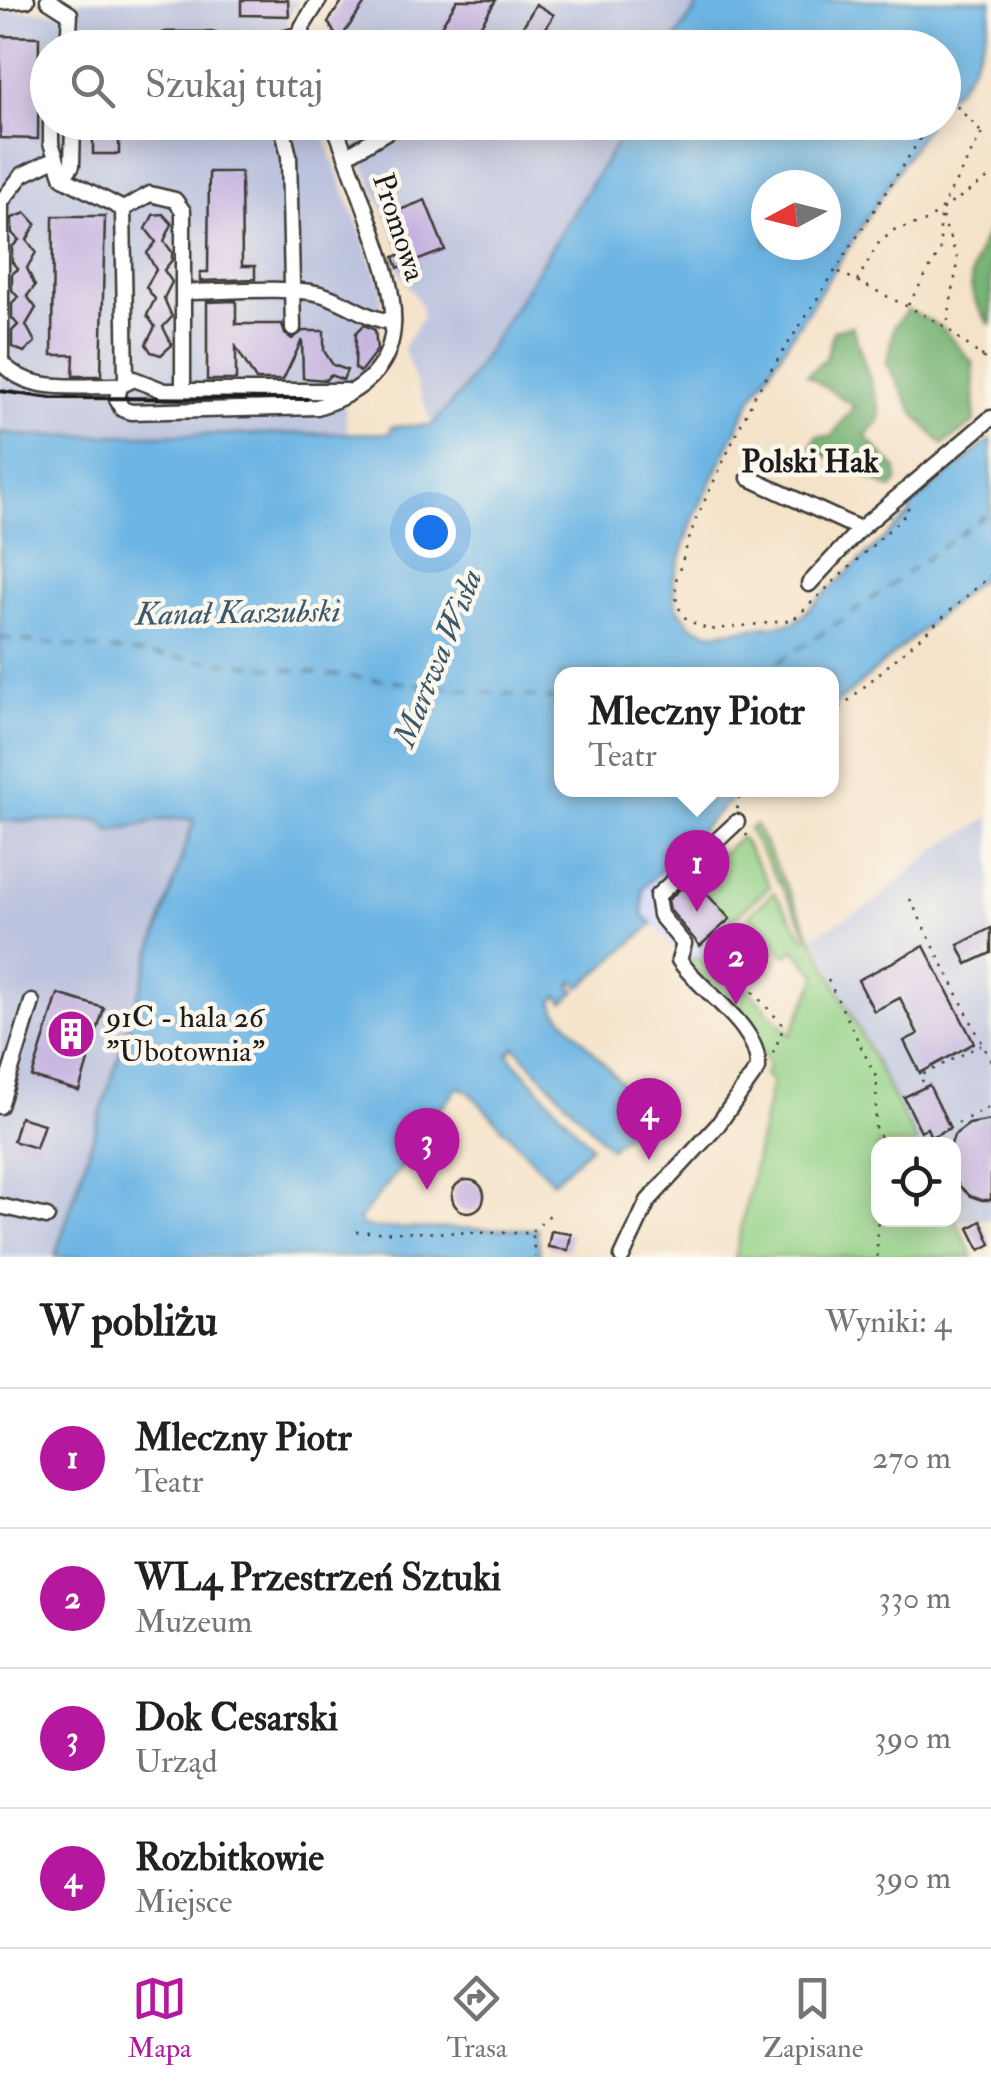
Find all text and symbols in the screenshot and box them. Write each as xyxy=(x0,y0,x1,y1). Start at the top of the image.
search box xyxy=(30,30,961,140)
icon: search xyxy=(65,58,120,113)
text: Szukaj tutaj xyxy=(145,61,323,109)
street label: Promowa xyxy=(364,169,434,286)
north arrow xyxy=(751,170,841,260)
district label: Polski Hak xyxy=(741,442,879,482)
your location xyxy=(405,507,456,558)
water label: Martwa Wisła xyxy=(384,564,492,754)
water label: Kanał Kaszubski xyxy=(133,591,341,635)
popup xyxy=(554,667,839,797)
text: Mleczny Piotr xyxy=(588,688,805,736)
text: Teatr xyxy=(588,736,657,776)
pin: 1 xyxy=(664,830,730,912)
pin: 2 xyxy=(704,922,768,1005)
place label: 91C - hala 26 "Ubotownia" xyxy=(104,999,266,1070)
building icon: 91C - hala 26 "Ubotownia" xyxy=(45,1008,97,1060)
pin: 4 xyxy=(616,1078,682,1160)
pin: 3 xyxy=(394,1108,460,1190)
map controls xyxy=(871,1137,961,1227)
button: locate xyxy=(871,1137,961,1227)
text: W pobliżu xyxy=(40,1296,217,1348)
text: Wyniki: 4 xyxy=(825,1302,951,1342)
text: Mleczny Piotr xyxy=(135,1414,352,1462)
text: 1 xyxy=(67,1438,78,1478)
text: 270 m xyxy=(872,1438,951,1478)
text: Teatr xyxy=(135,1462,204,1502)
text: WL4 Przestrzeń Sztuki xyxy=(135,1554,501,1602)
text: 2 xyxy=(64,1578,81,1618)
text: 330 m xyxy=(878,1578,951,1618)
text: Muzeum xyxy=(135,1602,252,1642)
text: Dok Cesarski xyxy=(135,1694,338,1742)
text: 3 xyxy=(66,1718,79,1758)
text: 390 m xyxy=(874,1718,951,1758)
text: Urząd xyxy=(135,1742,217,1782)
text: Rozbitkowie xyxy=(135,1834,324,1882)
text: 4 xyxy=(64,1858,81,1898)
text: 390 m xyxy=(874,1858,951,1898)
text: Miejsce xyxy=(135,1882,232,1922)
tab: Mapa xyxy=(127,1971,192,2066)
tab: Trasa xyxy=(447,1971,507,2066)
tab: Zapisane xyxy=(762,1971,864,2066)

